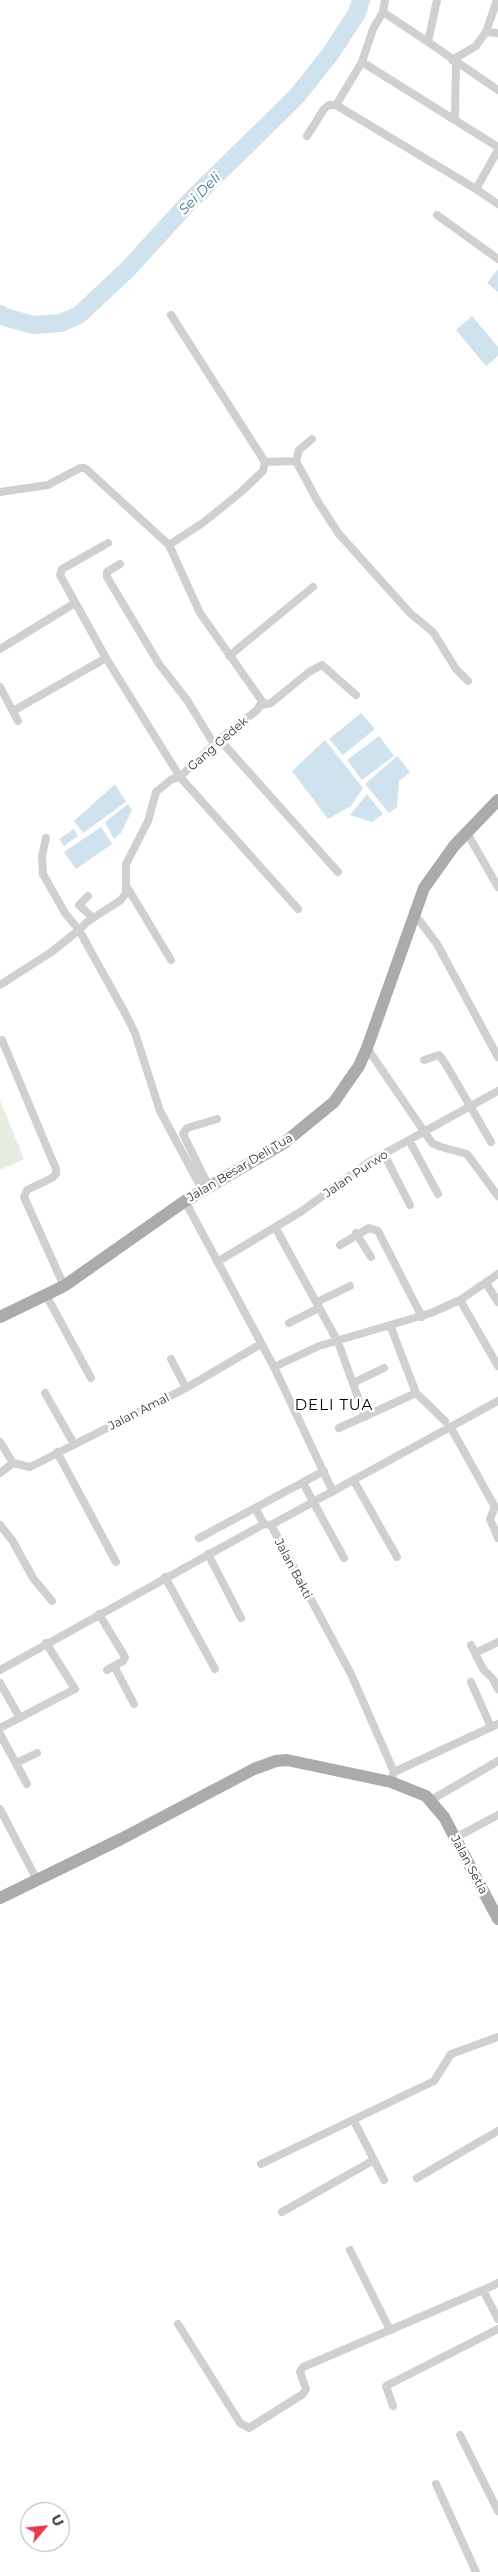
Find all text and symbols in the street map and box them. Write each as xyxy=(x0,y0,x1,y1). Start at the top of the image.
water label: Sei Deli xyxy=(176,170,224,218)
street label: Gang Gedek xyxy=(185,714,251,774)
street label: Jalan Besar Deli Tua xyxy=(185,1131,295,1205)
street label: Jalan Purwo xyxy=(321,1147,391,1201)
street label: Jalan Amal xyxy=(106,1391,172,1433)
district label: DELI TUA xyxy=(294,1397,374,1415)
street label: Jalan Bakti xyxy=(271,1536,315,1602)
street label: Jalan Setia xyxy=(448,1833,490,1897)
north arrow xyxy=(20,2502,70,2552)
text: U xyxy=(47,2511,68,2530)

